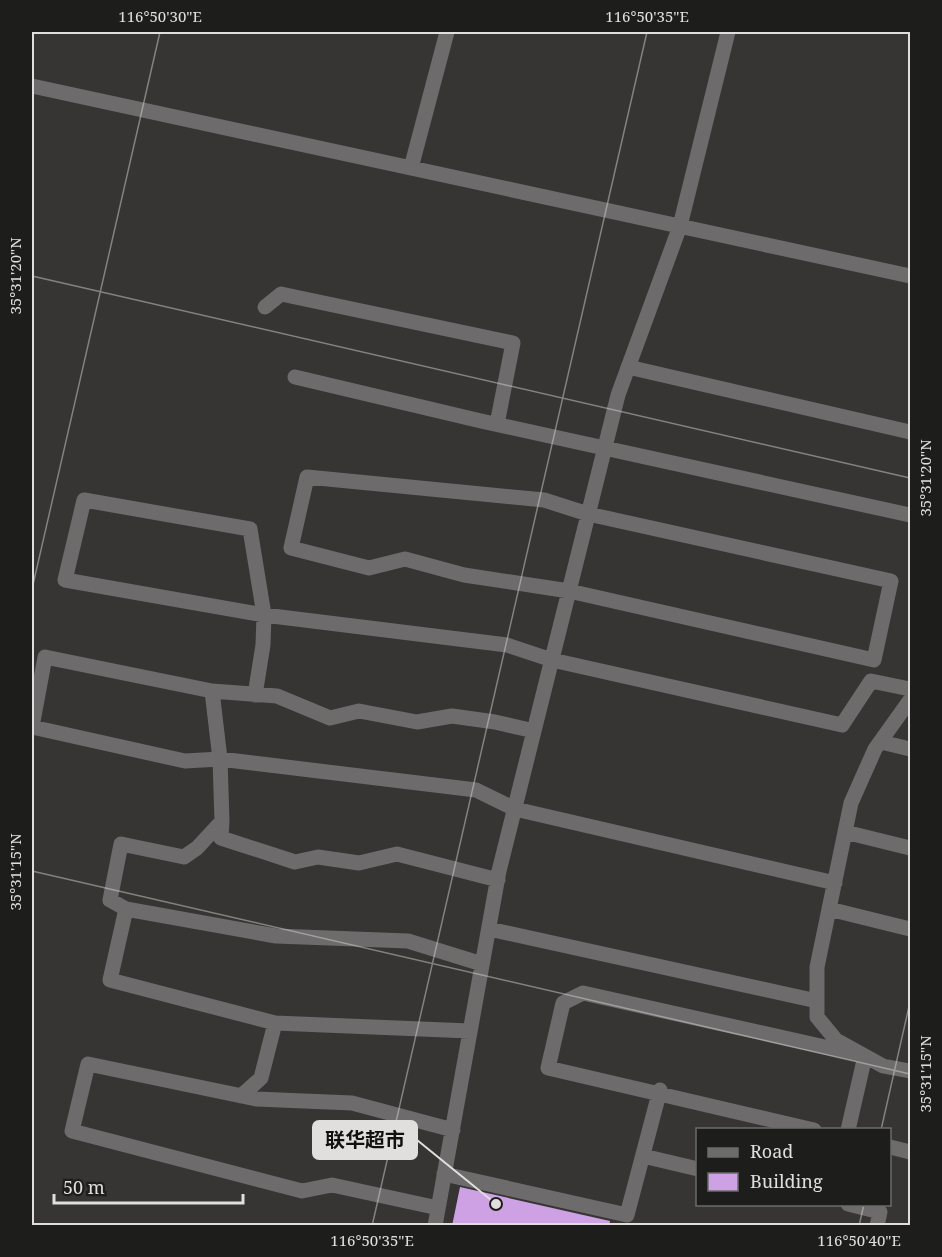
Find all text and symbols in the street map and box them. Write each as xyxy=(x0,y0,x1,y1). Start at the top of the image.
text: 116°50'30"E xyxy=(118,6,202,26)
text: 116°50'35"E xyxy=(605,6,689,26)
text: 35°31'20"N xyxy=(5,237,25,315)
text: 35°31'20"N xyxy=(915,439,935,517)
text: 35°31'15"N xyxy=(5,833,25,911)
text: 35°31'15"N xyxy=(915,1035,935,1113)
callout: 联华超市 xyxy=(313,1121,417,1159)
text: 联华超市 xyxy=(325,1126,405,1153)
legend xyxy=(696,1128,891,1206)
text: Road xyxy=(750,1139,793,1163)
scale bar xyxy=(54,1167,243,1205)
text: Building xyxy=(750,1169,823,1193)
text: 50 m xyxy=(63,1175,105,1199)
text: 116°50'35"E xyxy=(330,1230,414,1250)
text: 116°50'40"E xyxy=(817,1230,901,1250)

